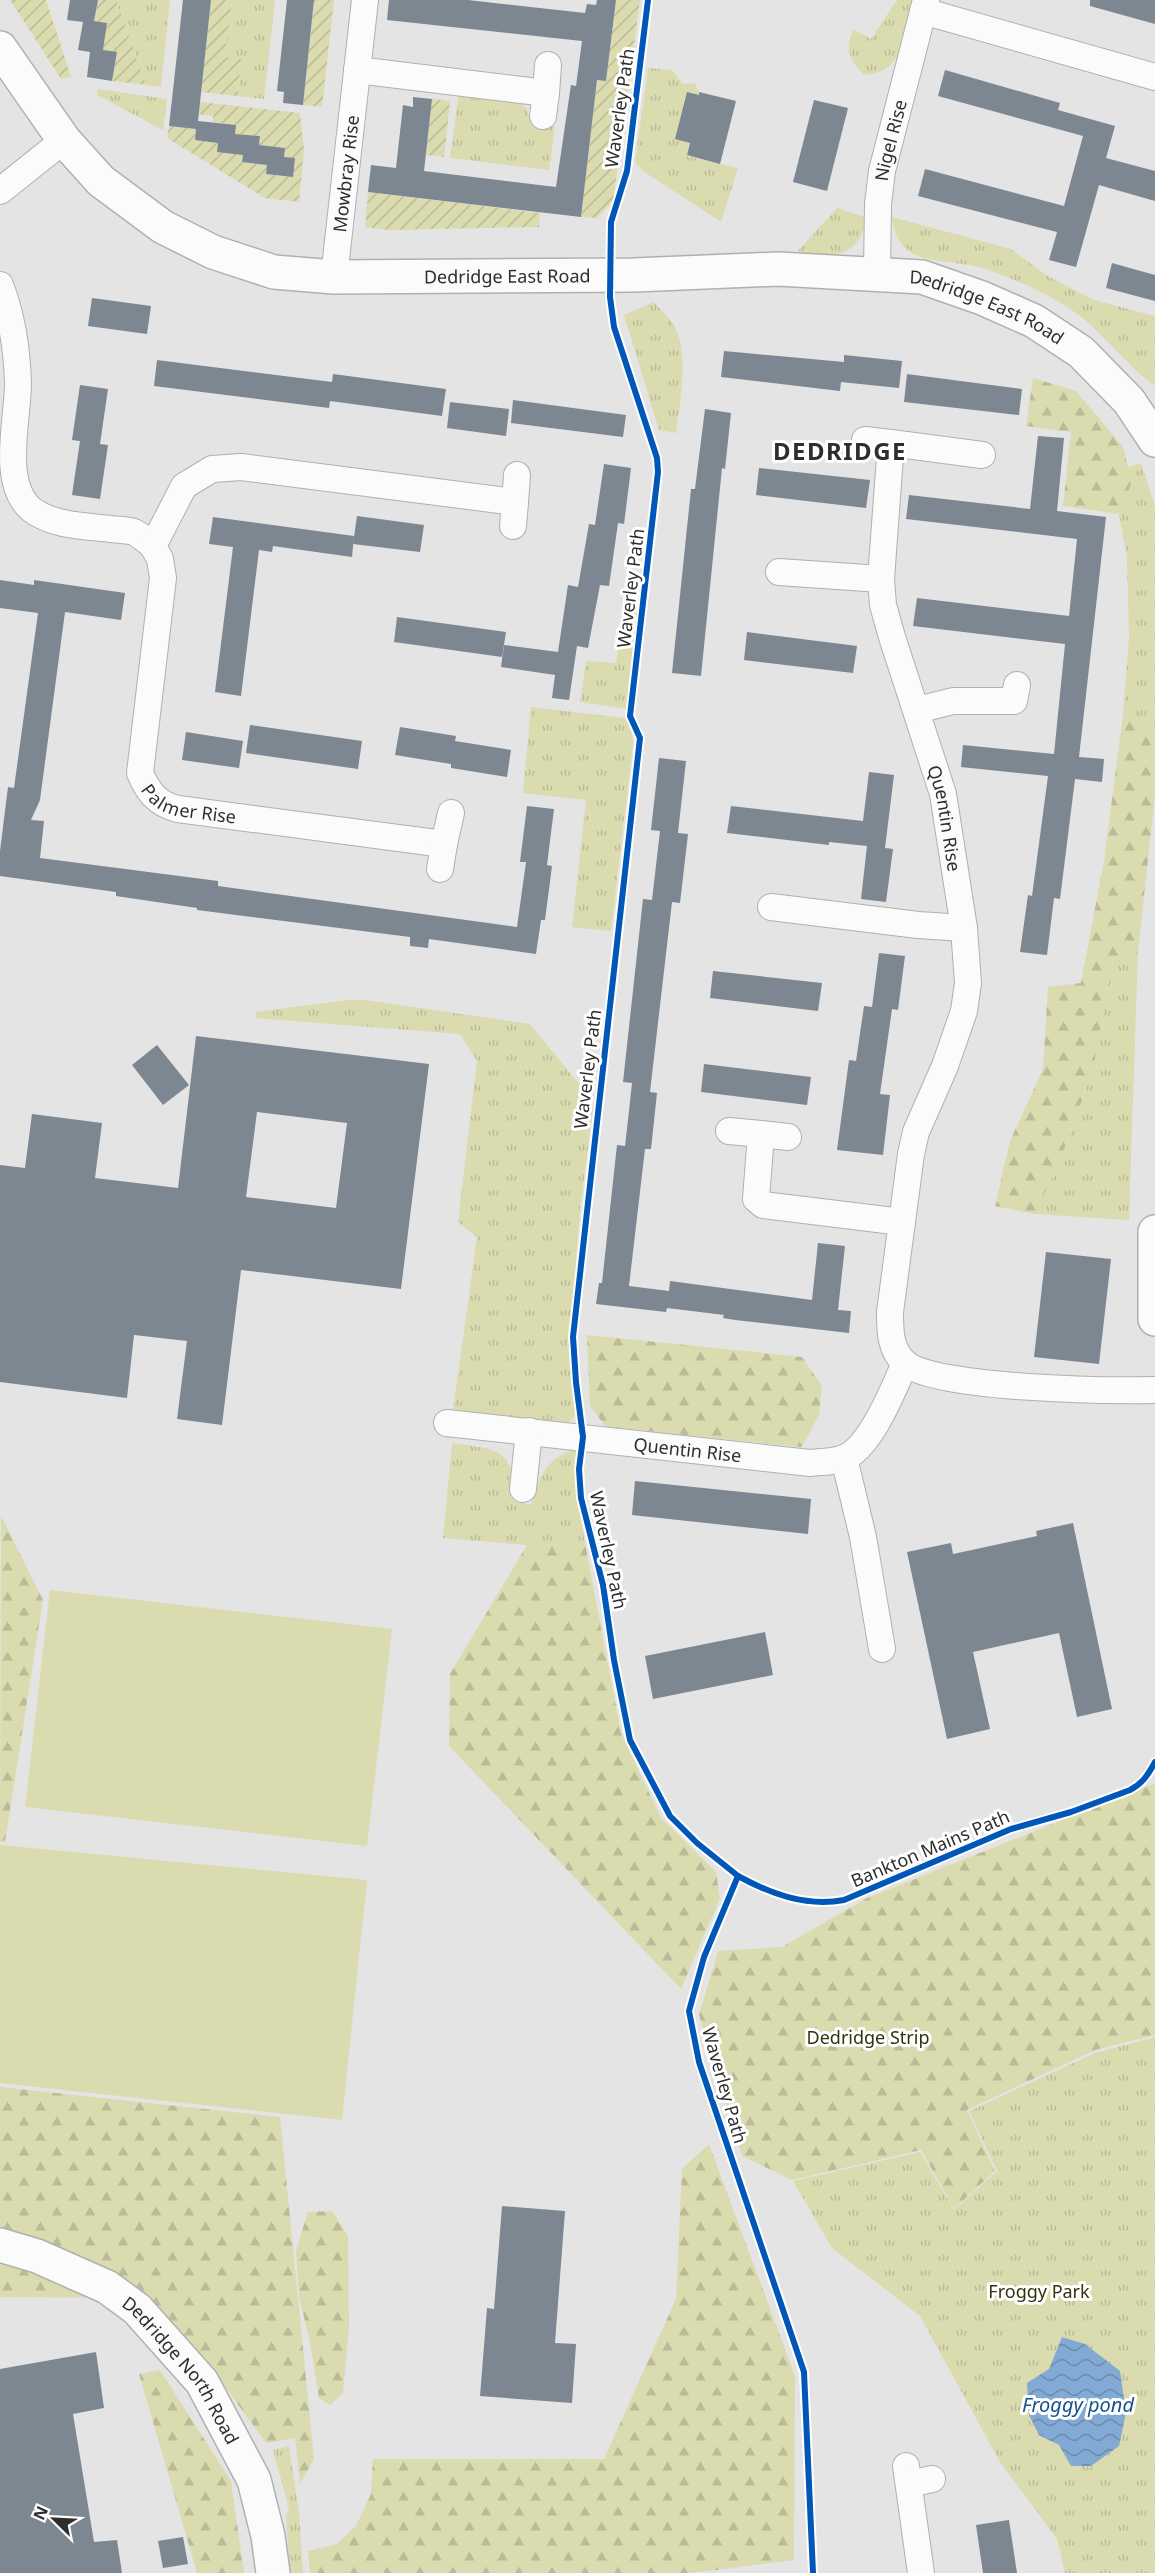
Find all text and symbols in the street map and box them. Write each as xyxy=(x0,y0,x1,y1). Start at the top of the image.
street label: Waverley Path xyxy=(599,47,639,169)
street label: Nigel Rise xyxy=(869,97,912,182)
street label: Mowbray Rise xyxy=(327,114,364,234)
street label: Dedridge East Road xyxy=(424,263,591,288)
street label: Dedridge East Road xyxy=(909,264,1069,350)
district label: DEDRIDGE xyxy=(773,434,907,467)
street label: Waverley Path xyxy=(611,527,649,649)
street label: Quentin Rise xyxy=(922,762,967,873)
street label: Palmer Rise xyxy=(136,779,238,829)
street label: Waverley Path xyxy=(568,1008,606,1130)
street label: Quentin Rise xyxy=(633,1432,743,1467)
street label: Waverley Path xyxy=(585,1489,633,1611)
street label: Bankton Mains Path xyxy=(847,1804,1013,1892)
street label: Waverley Path xyxy=(697,2024,753,2146)
park label: Dedridge Strip xyxy=(807,2025,929,2049)
park label: Froggy Park xyxy=(988,2279,1090,2303)
street label: Dedridge North Road xyxy=(118,2291,245,2448)
water label: Froggy pond xyxy=(1022,2391,1134,2418)
north arrow xyxy=(24,2489,84,2549)
text: N xyxy=(28,2502,53,2523)

